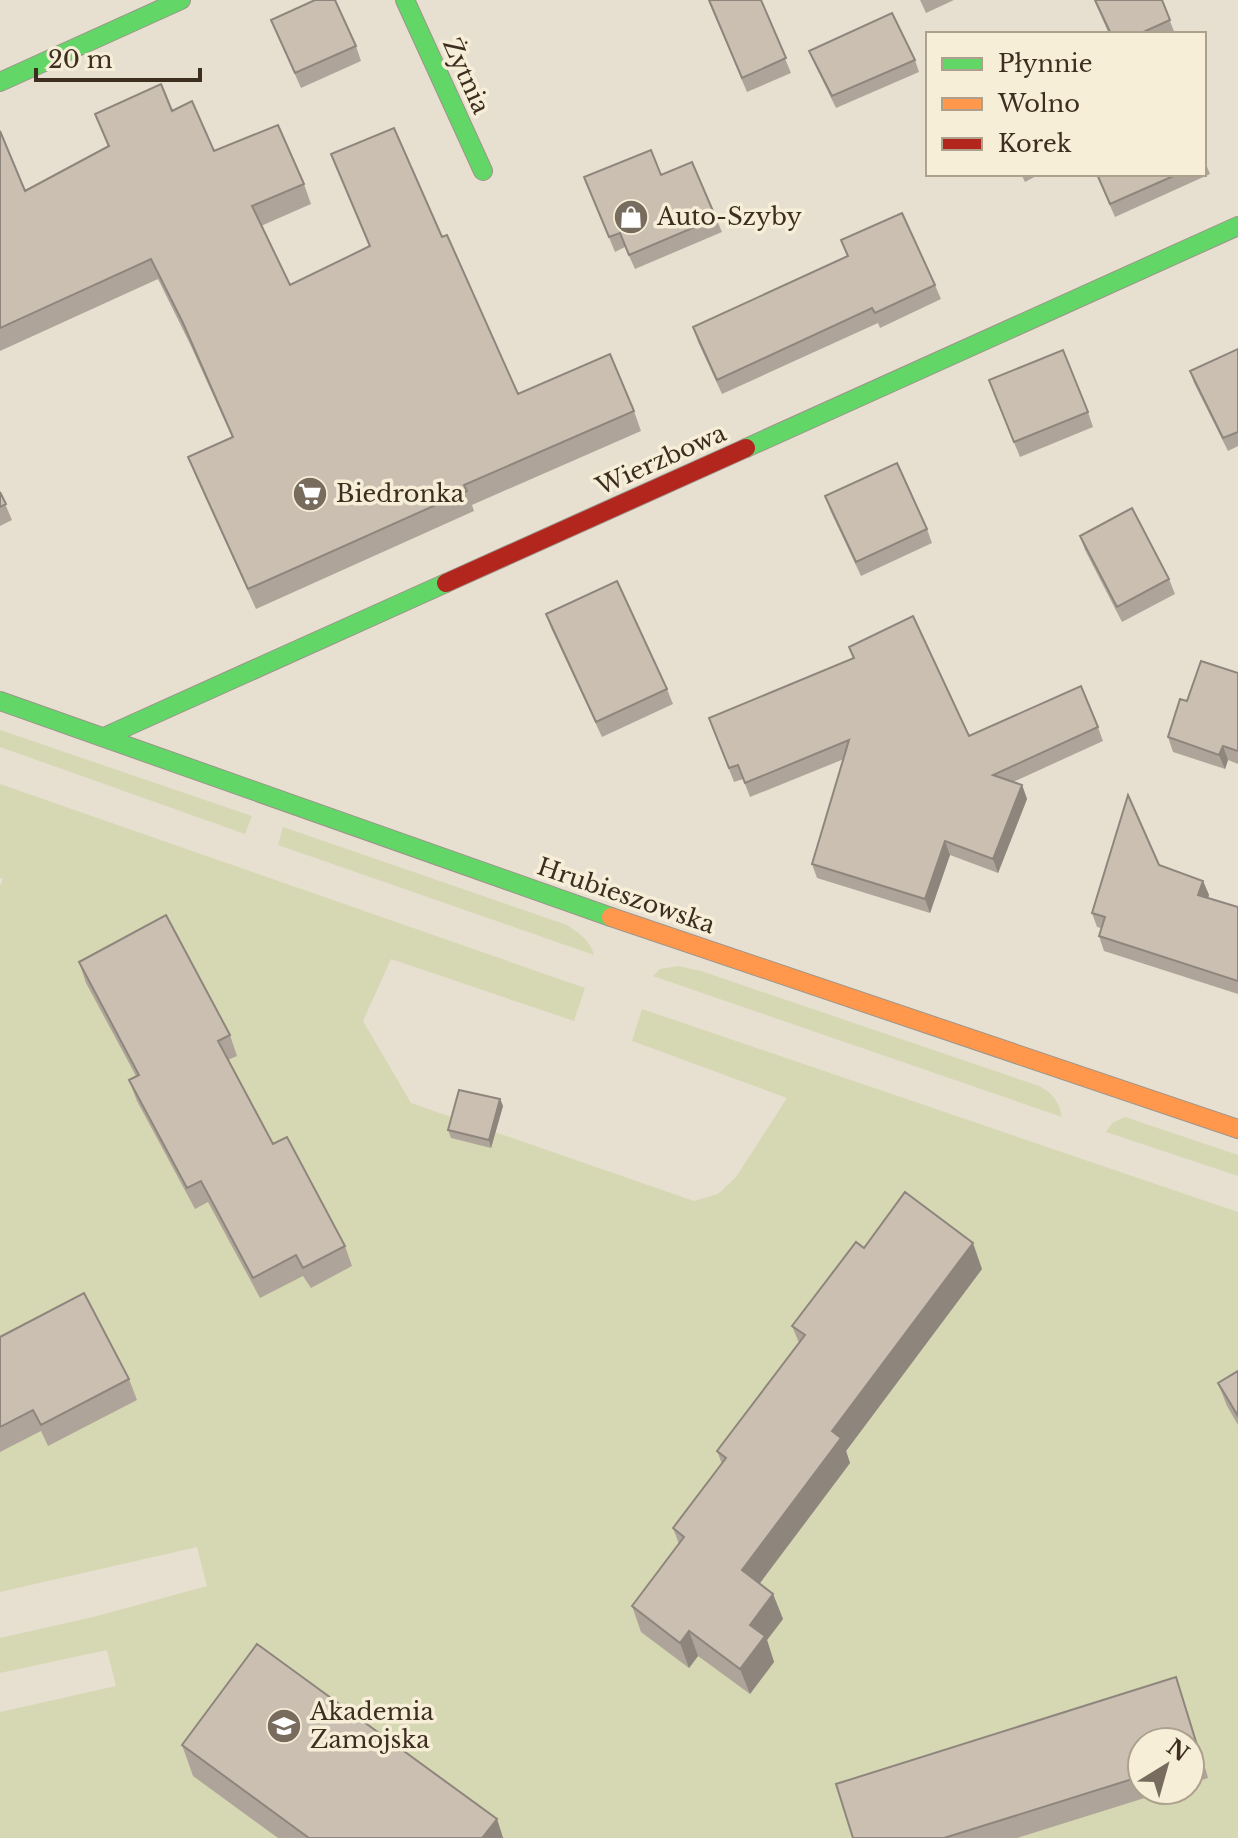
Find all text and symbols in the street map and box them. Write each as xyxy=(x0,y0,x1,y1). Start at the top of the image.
scale bar xyxy=(36,32,200,82)
legend xyxy=(926,32,1206,176)
street label: Żytnia xyxy=(437,33,496,119)
text: 20 m xyxy=(48,45,113,74)
text: Płynnie xyxy=(998,49,1093,78)
text: Wolno xyxy=(997,89,1080,118)
text: Korek xyxy=(998,129,1072,158)
shop icon: Auto-Szyby xyxy=(612,198,650,236)
place label: Auto-Szyby xyxy=(656,202,802,231)
street label: Wierzbowa xyxy=(590,418,731,502)
supermarket icon: Biedronka xyxy=(291,475,329,513)
place label: Biedronka xyxy=(336,479,465,508)
street label: Hrubieszowska xyxy=(533,852,719,940)
place label: Akademia Zamojska xyxy=(309,1697,434,1754)
school or university icon: Akademia Zamojska xyxy=(265,1707,303,1745)
north arrow xyxy=(1126,1726,1206,1806)
text: N xyxy=(1161,1733,1194,1768)

